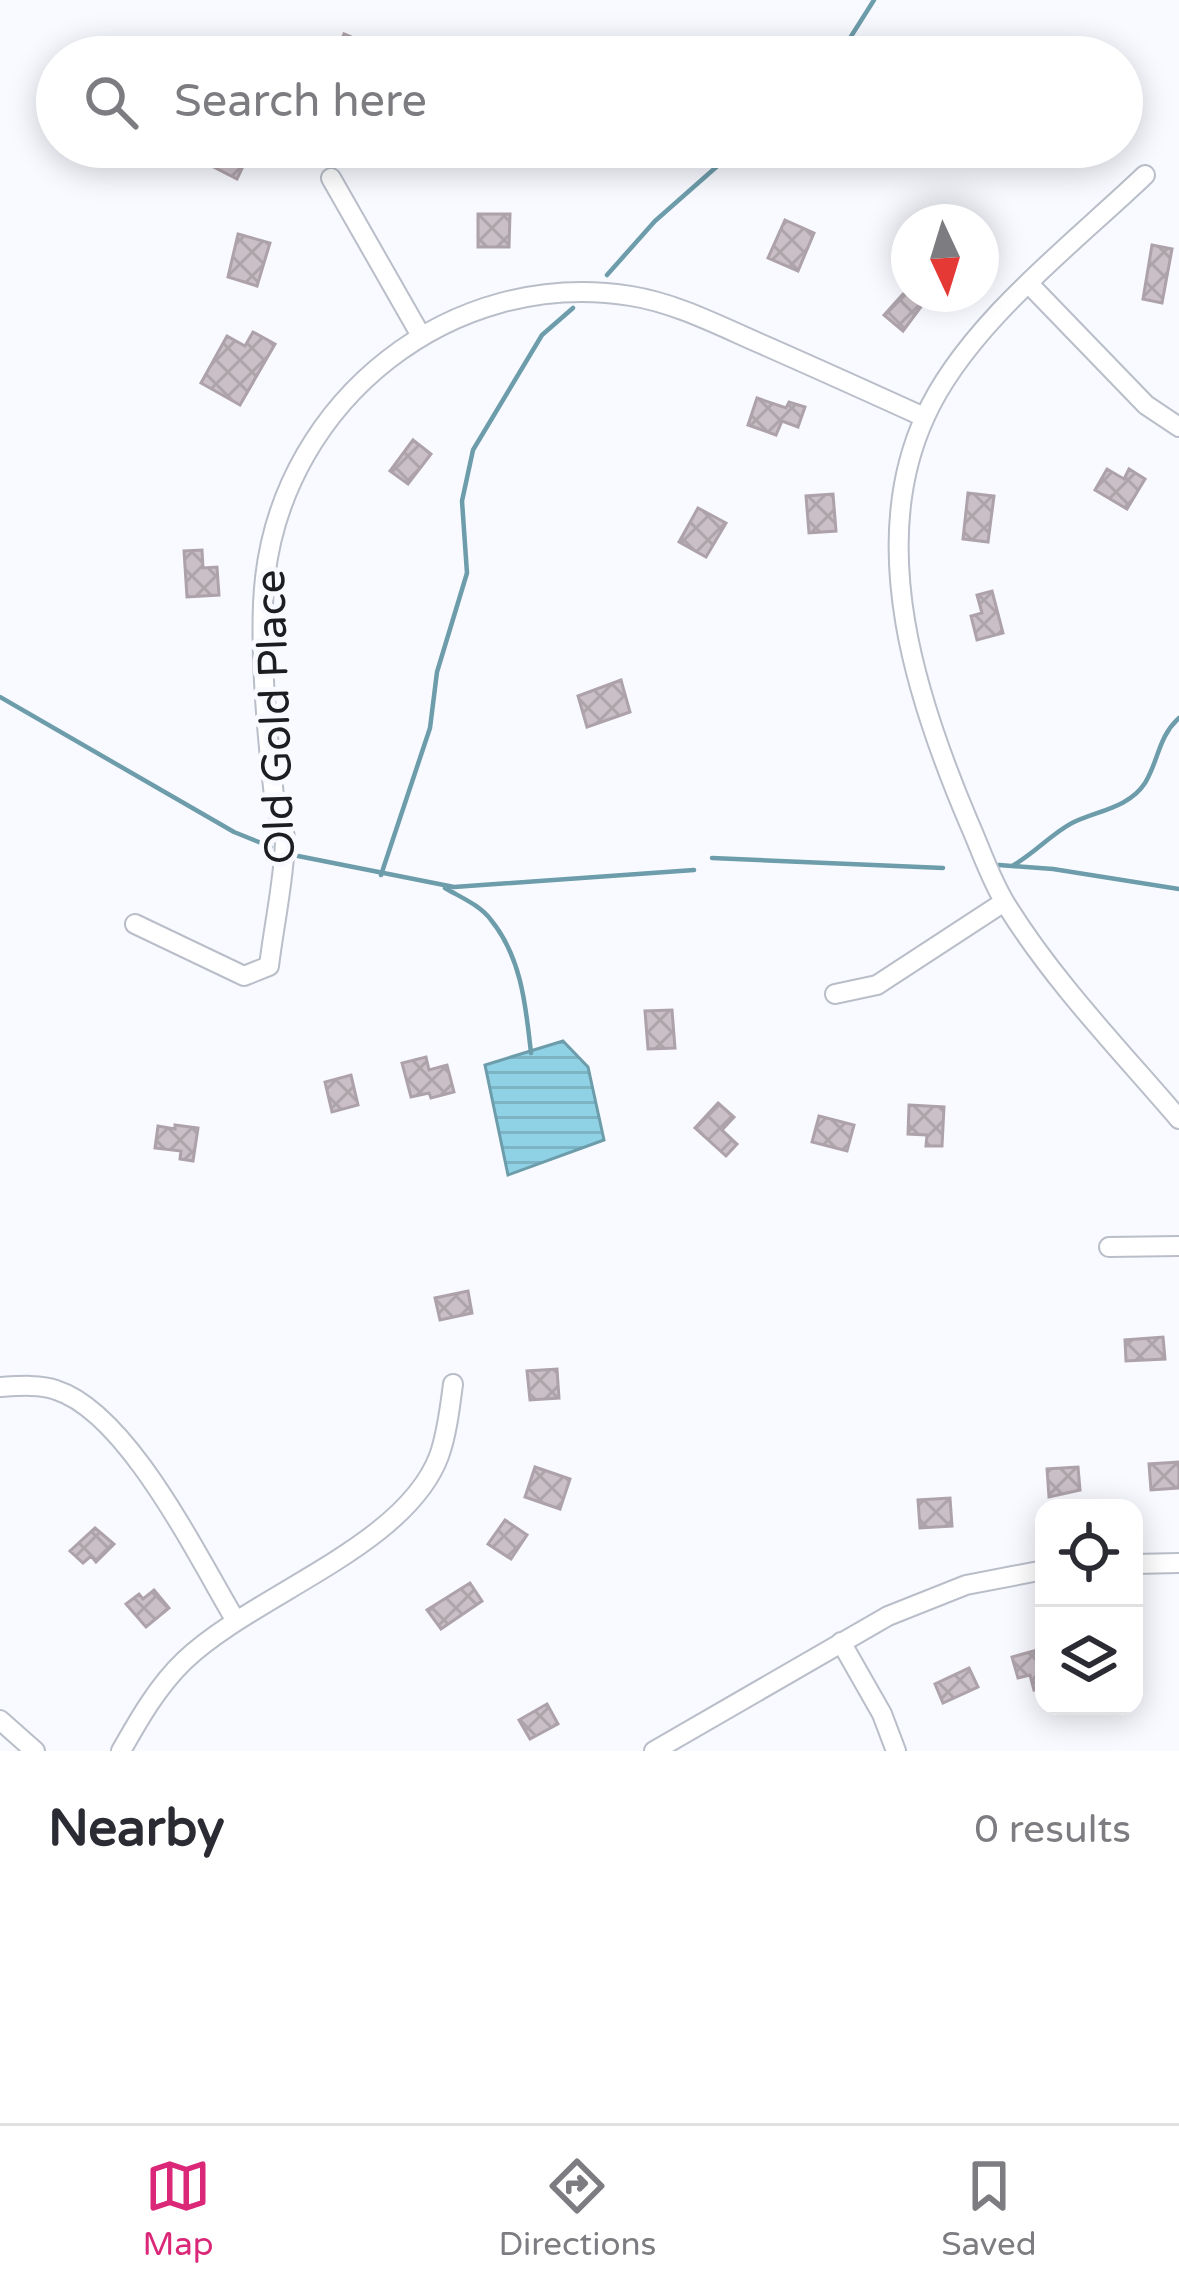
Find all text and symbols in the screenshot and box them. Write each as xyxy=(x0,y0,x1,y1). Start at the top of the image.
search box xyxy=(36,36,1143,168)
icon: search xyxy=(78,69,144,135)
text: Search here xyxy=(174,75,427,129)
north arrow xyxy=(891,204,999,312)
street label: Old Gold Place xyxy=(245,569,306,865)
map controls xyxy=(1035,1499,1143,1715)
button: locate xyxy=(1035,1499,1143,1607)
button: layers xyxy=(1035,1607,1143,1715)
text: Nearby xyxy=(48,1798,225,1860)
text: 0 results xyxy=(974,1806,1131,1853)
tab: Map xyxy=(142,2153,214,2264)
tab: Directions xyxy=(498,2153,656,2264)
tab: Saved xyxy=(941,2153,1037,2264)

